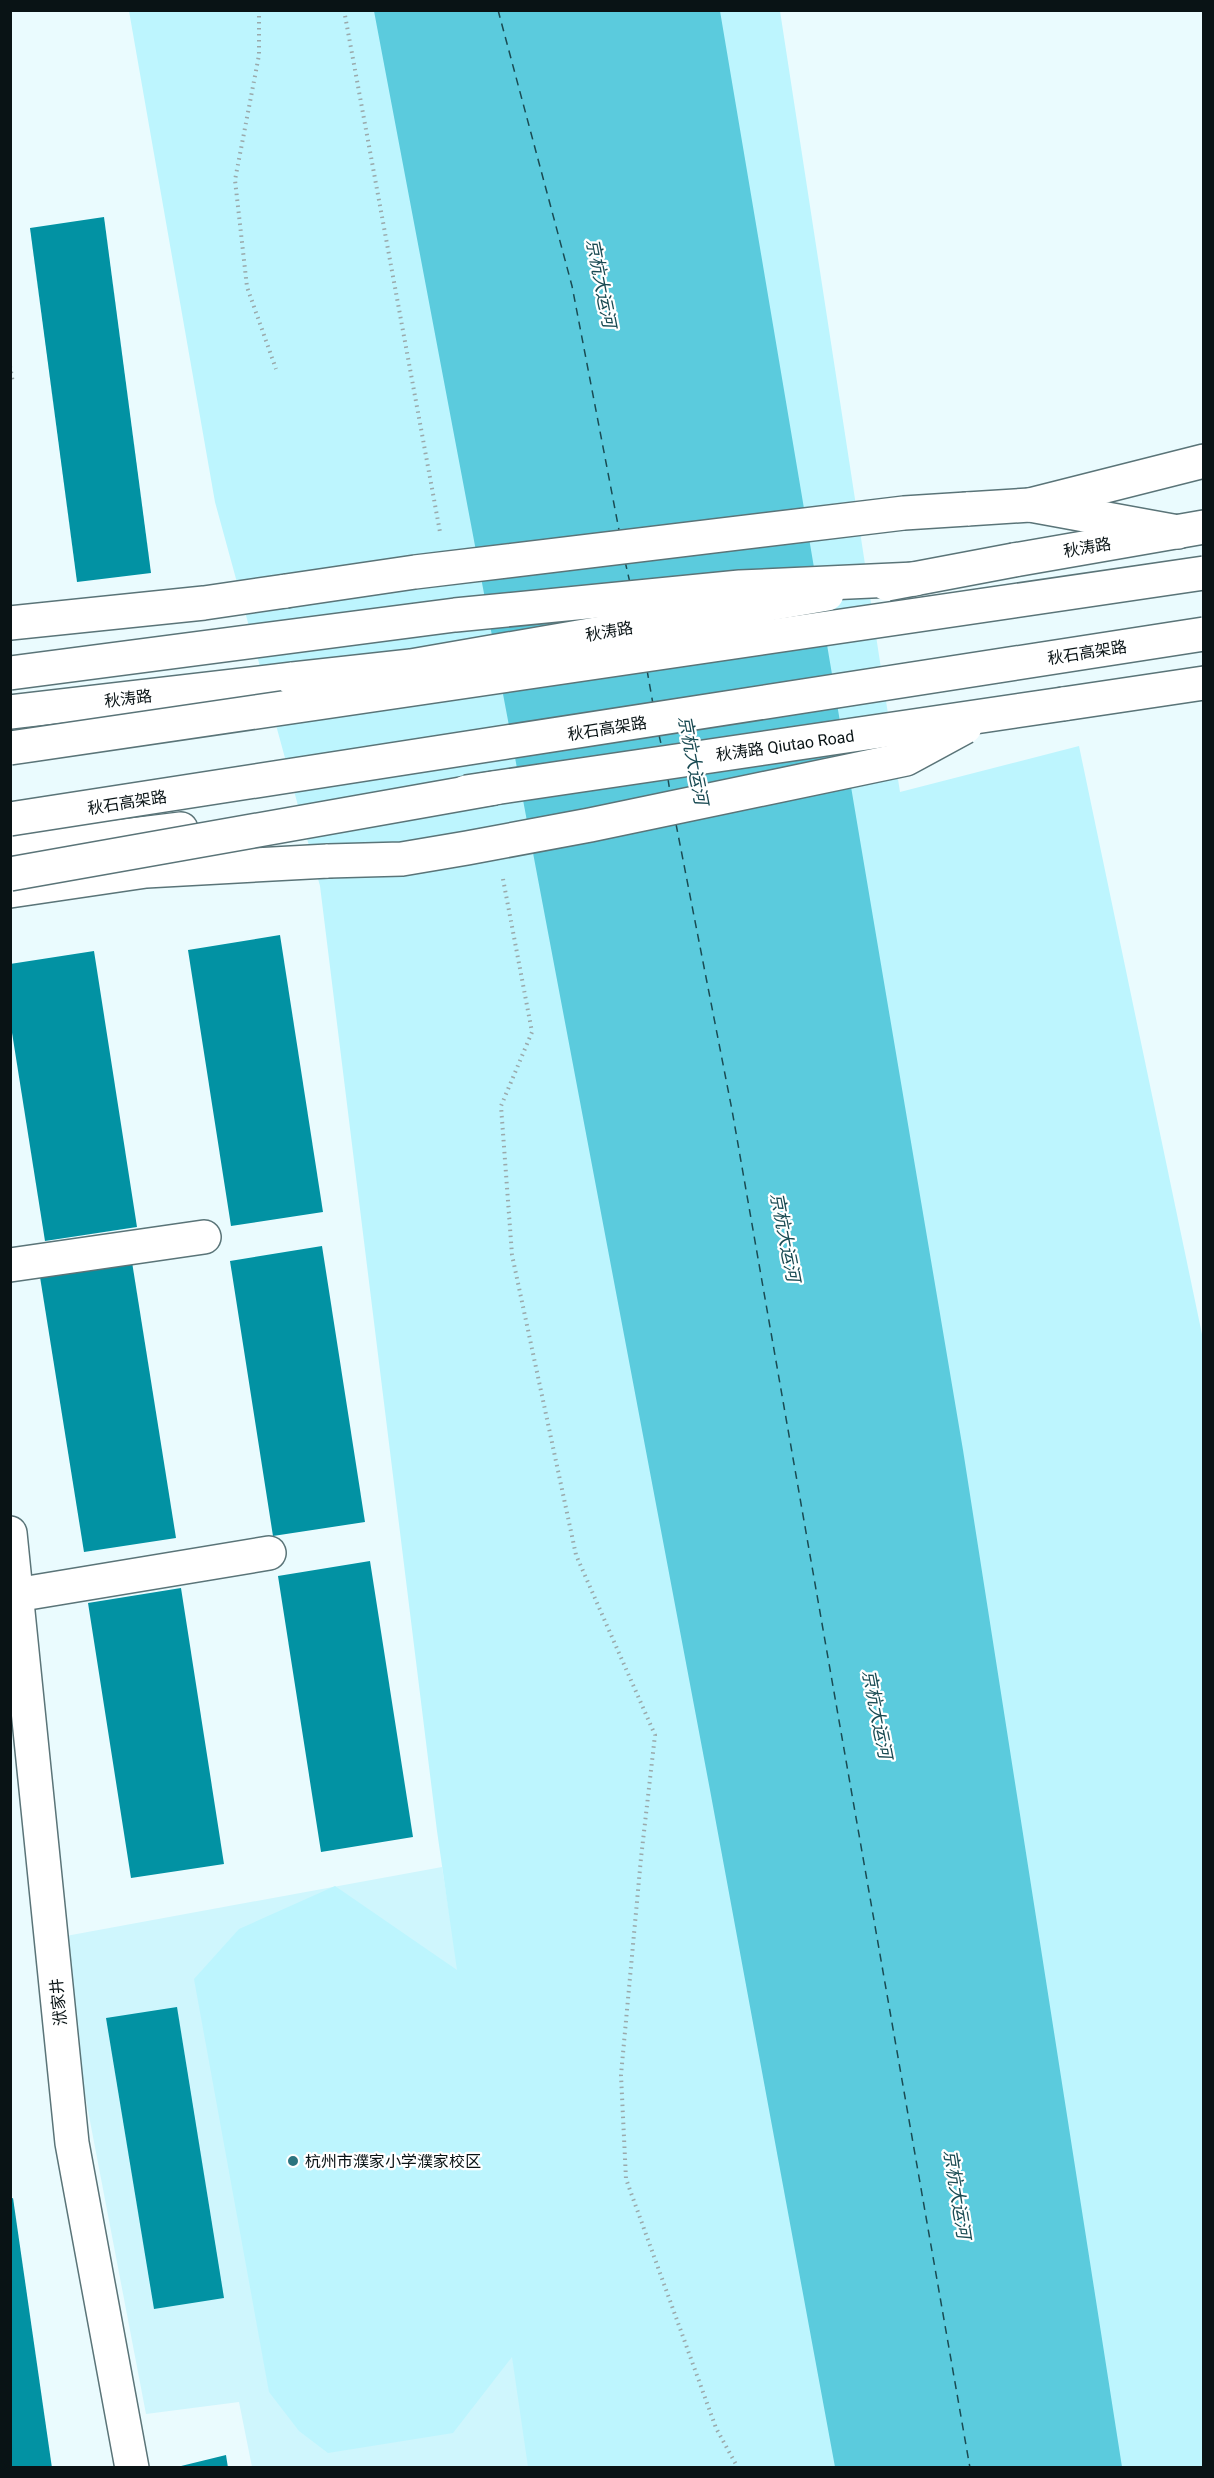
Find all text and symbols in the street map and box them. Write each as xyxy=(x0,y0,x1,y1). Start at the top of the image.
water label: 京杭大运河 xyxy=(583,237,621,332)
street label: 秋涛路 xyxy=(1062,534,1112,561)
street label: 秋涛路 xyxy=(584,618,634,645)
street label: 秋石高架路 xyxy=(1046,637,1128,668)
street label: 秋涛路 xyxy=(103,686,153,711)
street label: 秋石高架路 xyxy=(566,713,648,744)
water label: 京杭大运河 xyxy=(675,714,713,809)
street label: 秋涛路 Qiutao Road xyxy=(715,726,855,765)
street label: 秋石高架路 xyxy=(86,787,168,818)
water label: 京杭大运河 xyxy=(767,1191,805,1286)
water label: 京杭大运河 xyxy=(859,1668,897,1763)
street label: 洑家井 xyxy=(47,1977,70,2027)
water label: 京杭大运河 xyxy=(940,2148,975,2243)
place label: 杭州市濮家小学濮家校区 xyxy=(305,2152,481,2171)
marker: 杭州市濮家小学濮家校区 xyxy=(286,2154,300,2168)

